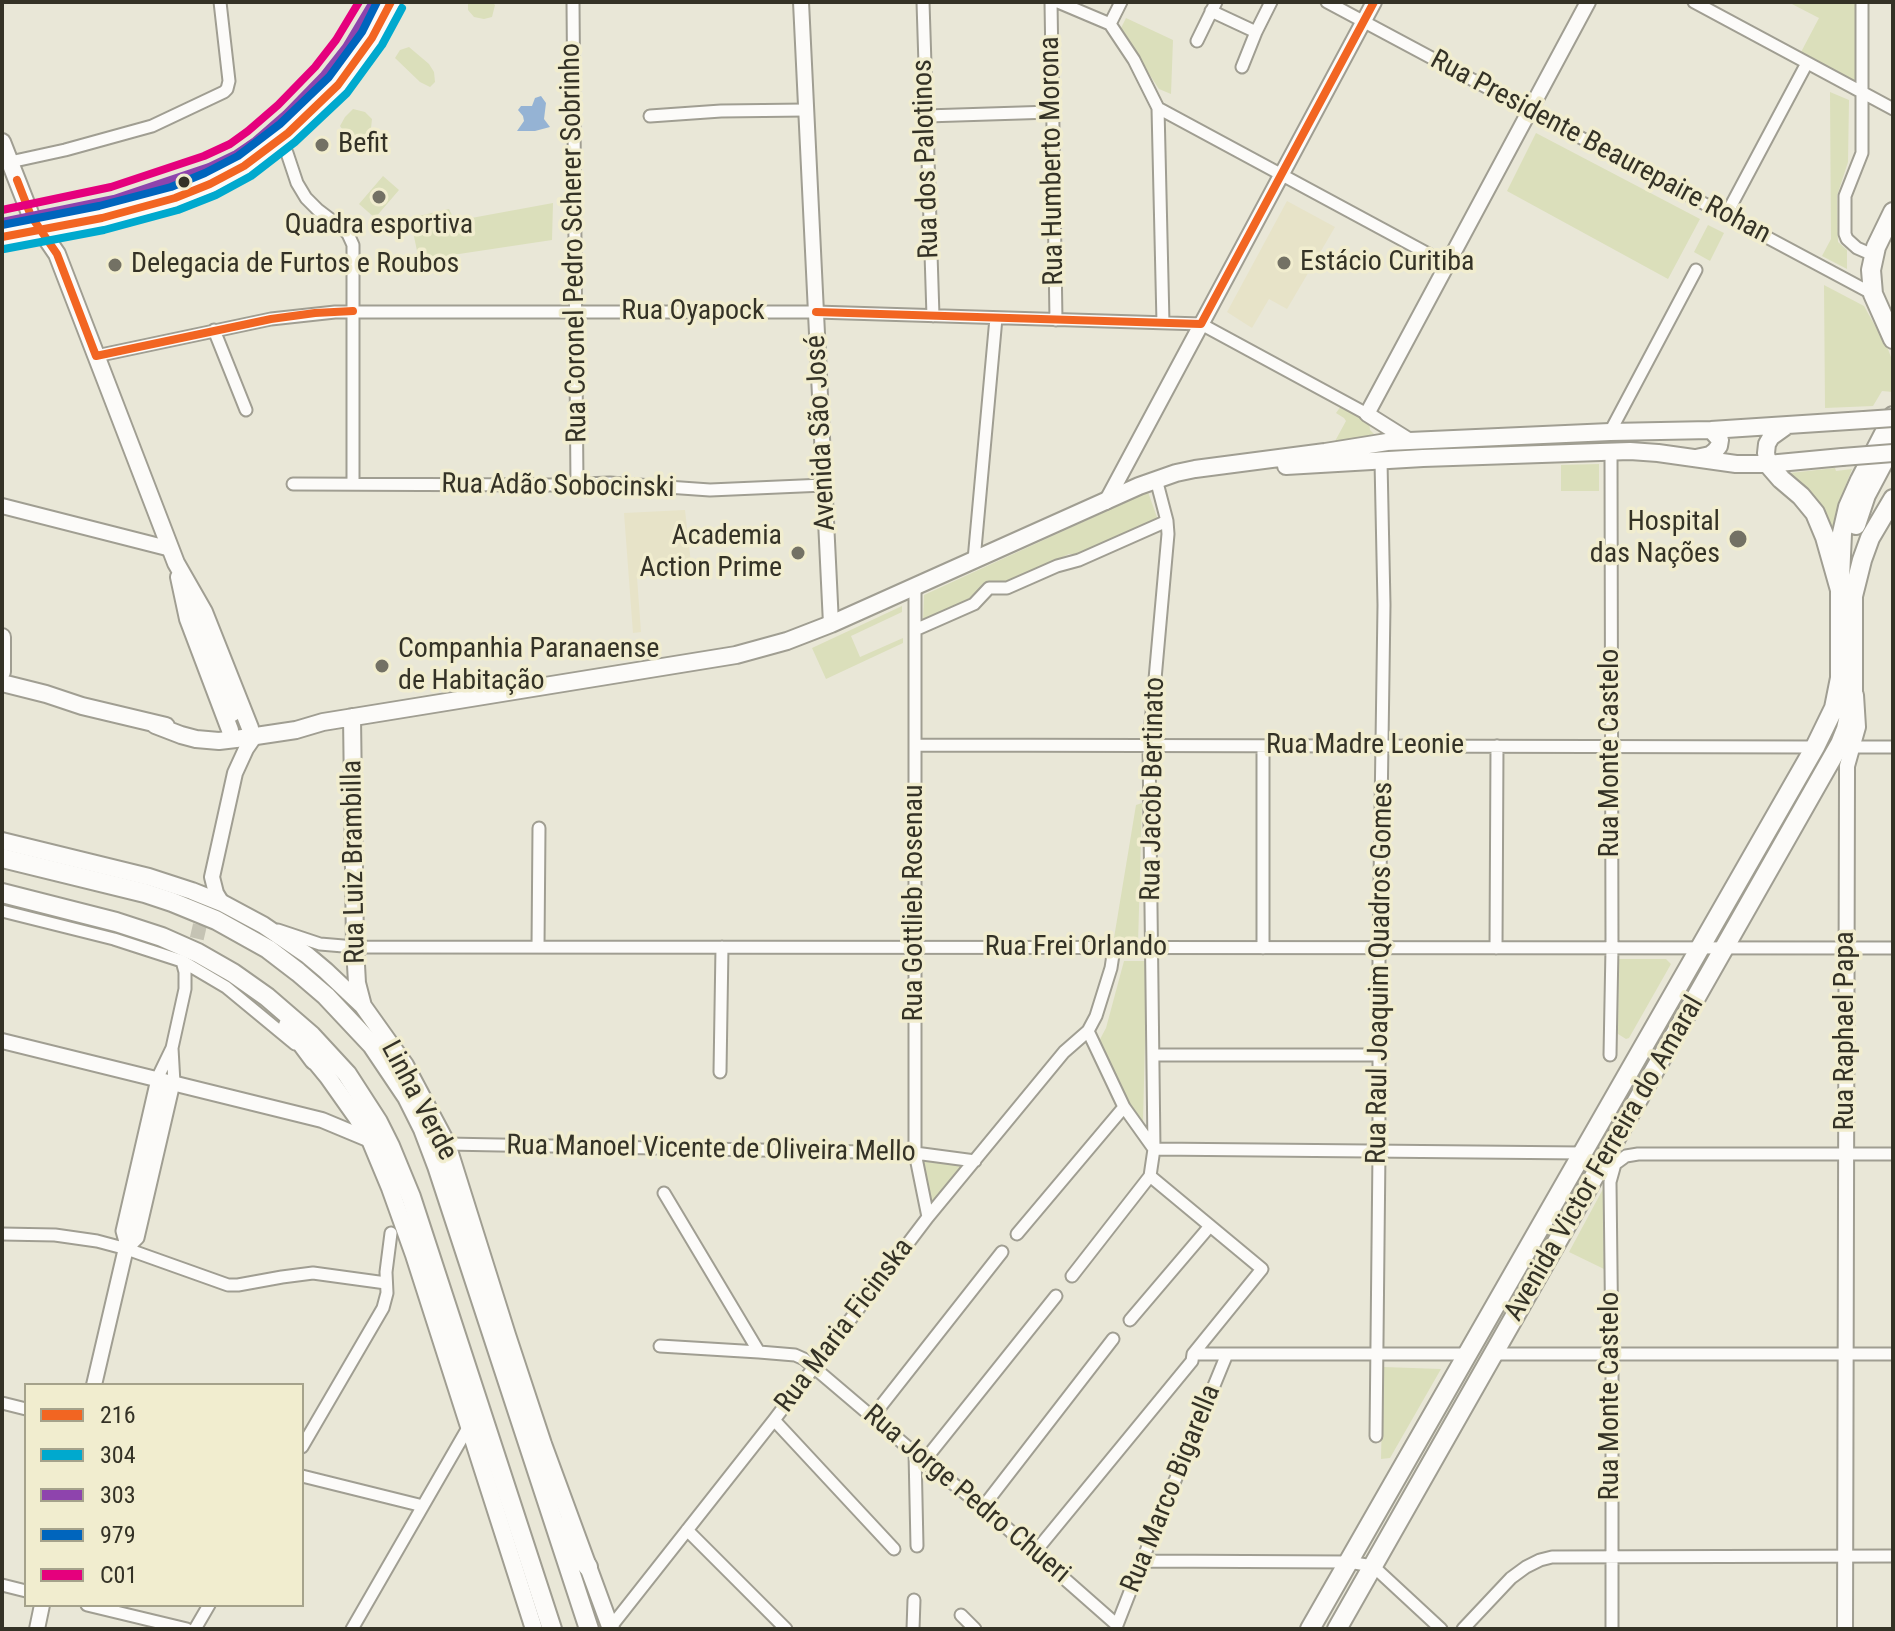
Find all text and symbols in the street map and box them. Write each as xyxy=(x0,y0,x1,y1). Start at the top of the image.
street label: Rua Humberto Morona xyxy=(1034,36,1072,286)
street label: Rua Coronel Pedro Scherer Sobrinho xyxy=(555,43,595,443)
street label: Rua Presidente Beaurepaire Rohan xyxy=(1424,44,1776,252)
street label: Rua dos Palotinos xyxy=(907,59,947,259)
place label: Befit xyxy=(338,128,388,162)
marker: Befit xyxy=(313,136,331,154)
unlabelled marker xyxy=(176,174,192,190)
marker: Quadra esportiva xyxy=(370,188,388,206)
place label: Quadra esportiva xyxy=(285,209,473,243)
place label: Estácio Curitiba xyxy=(1300,246,1475,280)
place label: Delegacia de Furtos e Roubos xyxy=(131,248,459,282)
marker: Estácio Curitiba xyxy=(1275,254,1293,272)
marker: Delegacia de Furtos e Roubos xyxy=(106,256,124,274)
street label: Rua Oyapock xyxy=(621,295,765,329)
street label: Avenida São José xyxy=(800,334,844,532)
street label: Rua Adão Sobocinski xyxy=(441,468,675,506)
place label: Hospital das Nações xyxy=(1590,506,1720,572)
place label: Academia Action Prime xyxy=(639,520,782,586)
marker: Hospital das Nações xyxy=(1727,528,1749,550)
marker: Academia Action Prime xyxy=(789,544,807,562)
place label: Companhia Paranaense de Habitação xyxy=(398,633,659,699)
street label: Rua Monte Castelo xyxy=(1594,649,1628,857)
marker: Companhia Paranaense de Habitação xyxy=(373,657,391,675)
street label: Rua Jacob Bertinato xyxy=(1135,677,1173,901)
street label: Rua Madre Leonie xyxy=(1266,729,1464,763)
street label: Rua Luiz Brambilla xyxy=(336,760,374,964)
street label: Rua Raul Joaquim Quadros Gomes xyxy=(1361,782,1401,1164)
street label: Rua Gottlieb Rosenau xyxy=(898,785,932,1021)
street label: Rua Frei Orlando xyxy=(985,931,1167,965)
street label: Rua Raphael Papa xyxy=(1829,931,1863,1131)
street label: Avenida Victor Ferreira do Amaral xyxy=(1498,991,1712,1327)
street label: Linha Verde xyxy=(373,1036,463,1166)
street label: Rua Manoel Vicente de Oliveira Mello xyxy=(506,1130,916,1170)
street label: Rua Maria Ficinska xyxy=(769,1232,921,1420)
street label: Rua Monte Castelo xyxy=(1594,1292,1628,1500)
street label: Rua Marco Bigarella xyxy=(1115,1380,1229,1598)
legend xyxy=(24,1383,304,1607)
street label: Rua Jorge Pedro Chueri xyxy=(856,1399,1076,1591)
text: 216 xyxy=(100,1401,136,1429)
text: 304 xyxy=(100,1441,136,1469)
text: 303 xyxy=(100,1481,136,1509)
text: 979 xyxy=(100,1521,136,1549)
text: C01 xyxy=(100,1561,137,1589)

